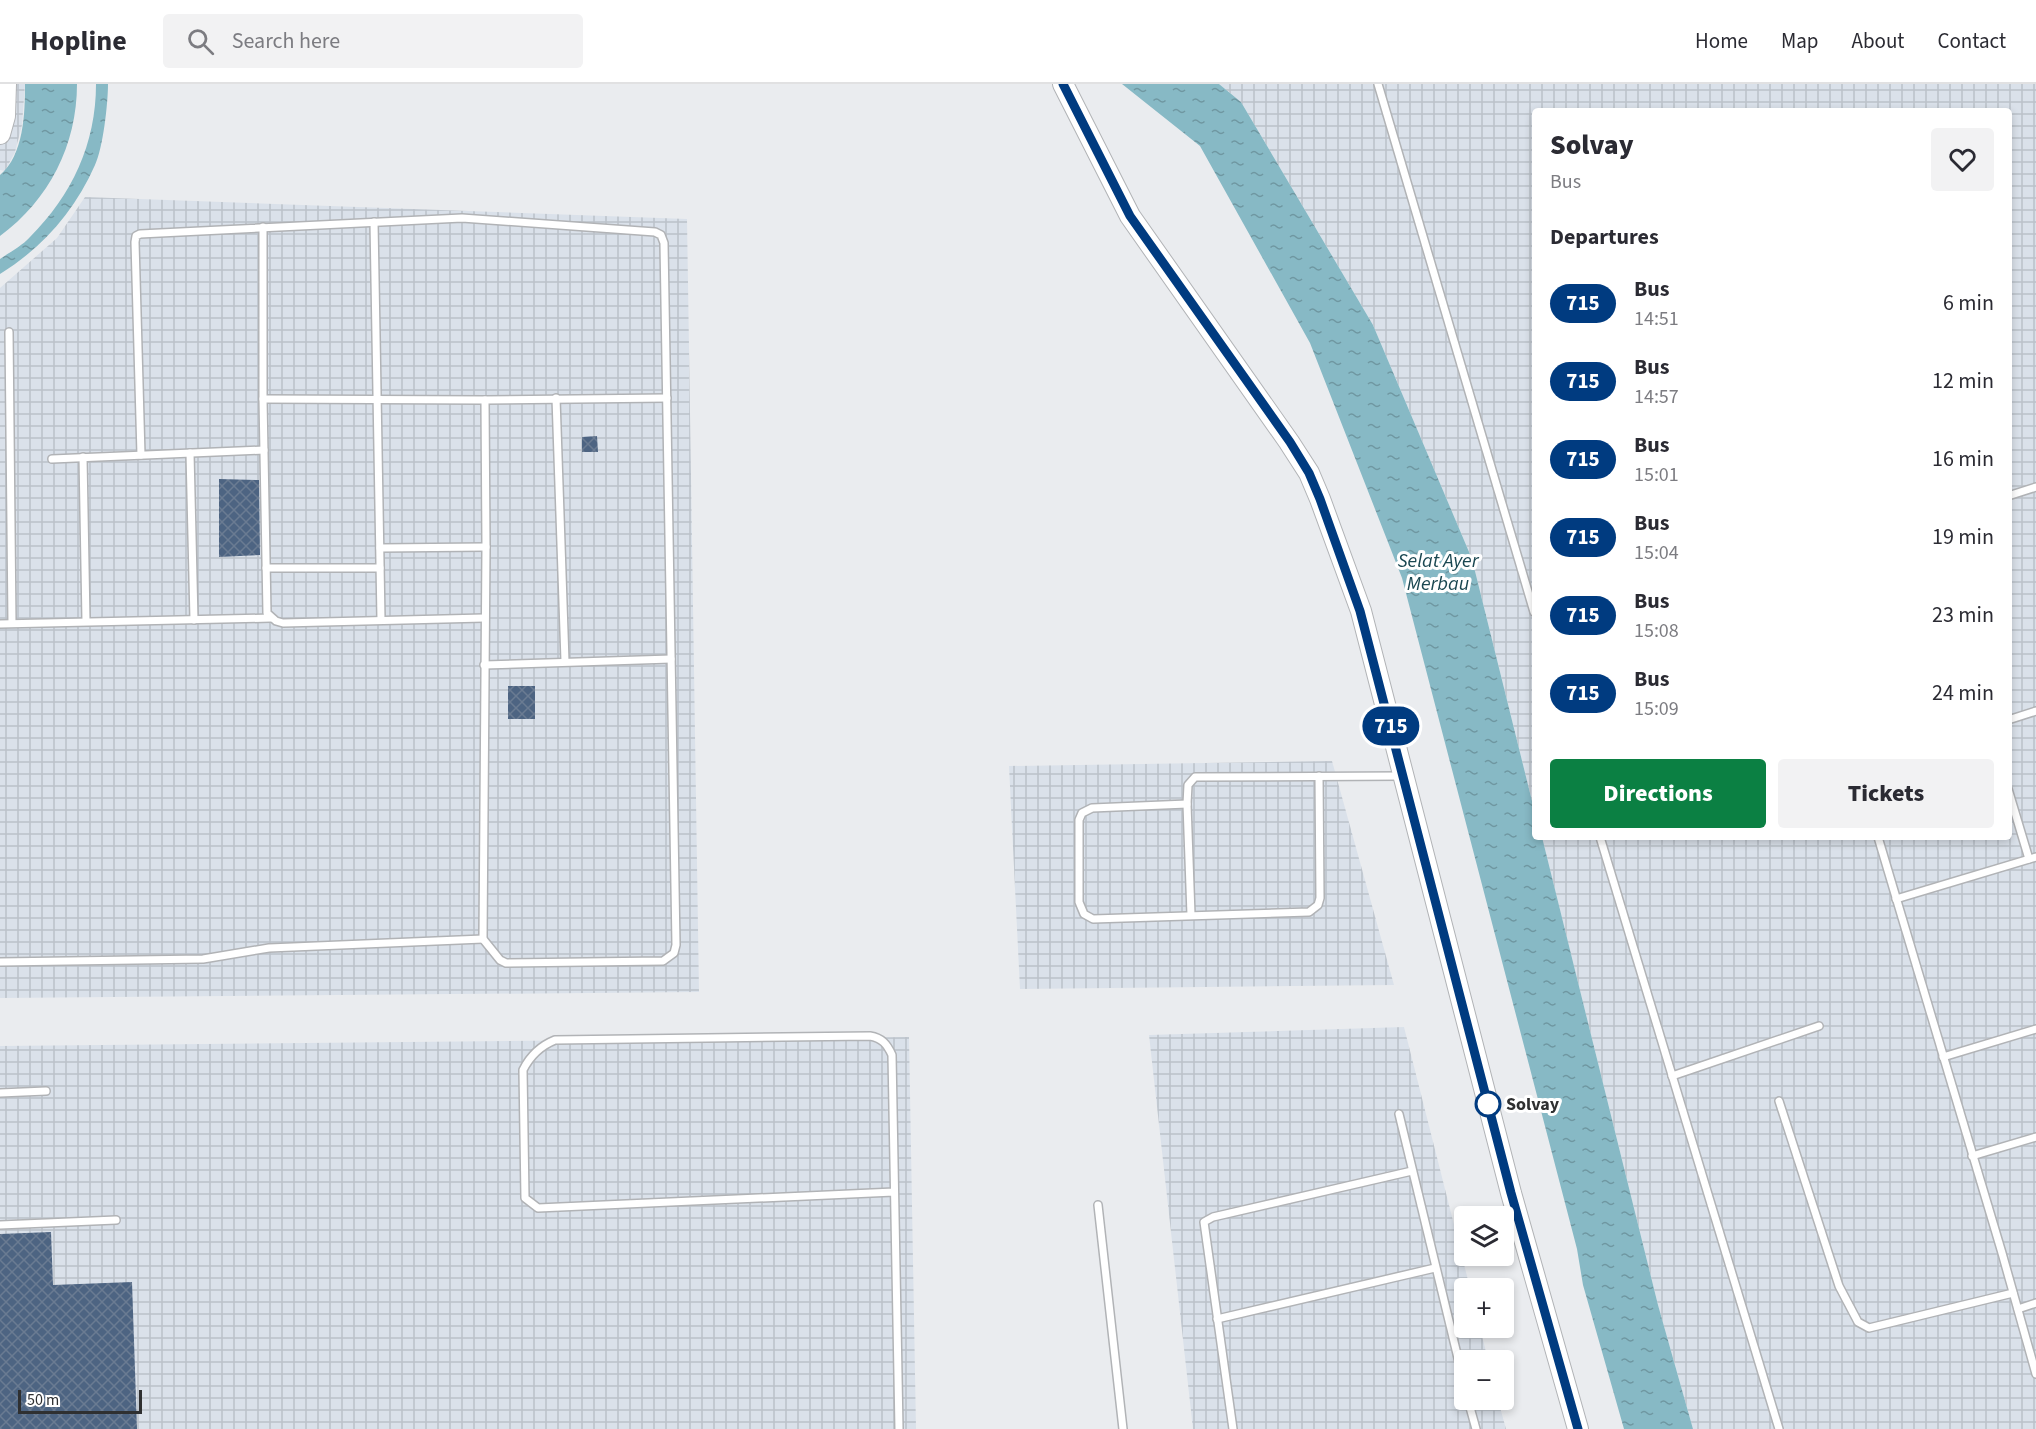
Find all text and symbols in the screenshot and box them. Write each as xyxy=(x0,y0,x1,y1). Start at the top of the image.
search box xyxy=(163,14,583,68)
text: Hopline xyxy=(30,21,127,61)
icon: search xyxy=(184,25,217,58)
text: Search here xyxy=(232,25,340,57)
text: Home xyxy=(1695,26,1748,56)
text: Map xyxy=(1781,26,1819,56)
text: About xyxy=(1852,26,1904,56)
text: Contact xyxy=(1937,26,2006,56)
text: Solvay xyxy=(1550,125,1634,165)
button: heart xyxy=(1931,128,1994,191)
text: Bus xyxy=(1550,168,1581,196)
text: Departures xyxy=(1550,221,1659,253)
text: Bus xyxy=(1634,273,1670,305)
text: 6 min xyxy=(1943,287,1994,319)
text: 715 xyxy=(1566,288,1600,318)
text: 14:51 xyxy=(1634,305,1679,333)
text: Bus xyxy=(1634,351,1670,383)
text: 12 min xyxy=(1932,365,1994,397)
text: 715 xyxy=(1566,366,1600,396)
text: 14:57 xyxy=(1634,383,1679,411)
text: Bus xyxy=(1634,429,1670,461)
text: 16 min xyxy=(1932,443,1994,475)
text: 715 xyxy=(1566,444,1600,474)
text: 15:01 xyxy=(1634,461,1679,489)
text: Bus xyxy=(1634,507,1670,539)
text: 19 min xyxy=(1932,521,1994,553)
text: 715 xyxy=(1566,522,1600,552)
text: 15:04 xyxy=(1634,539,1679,567)
water label: Selat Ayer Merbau xyxy=(1397,547,1480,598)
text: Bus xyxy=(1634,585,1670,617)
text: 23 min xyxy=(1932,599,1994,631)
text: 715 xyxy=(1566,600,1600,630)
text: 15:08 xyxy=(1634,617,1679,645)
text: Bus xyxy=(1634,663,1670,695)
text: 24 min xyxy=(1932,677,1994,709)
text: 715 xyxy=(1566,678,1600,708)
text: 15:09 xyxy=(1634,695,1679,723)
line badge: 715 xyxy=(1356,706,1426,746)
text: 715 xyxy=(1374,711,1408,741)
button: Directions xyxy=(1550,759,1766,828)
button: Tickets xyxy=(1778,759,1994,828)
marker: Solvay xyxy=(1475,1091,1501,1117)
place label: Solvay xyxy=(1506,1092,1560,1117)
map controls xyxy=(1454,1206,1514,1410)
button: layers xyxy=(1454,1206,1514,1266)
button: + xyxy=(1454,1278,1514,1338)
button: − xyxy=(1454,1350,1514,1410)
scale bar xyxy=(18,1387,142,1414)
text: 50 m xyxy=(27,1389,59,1411)

